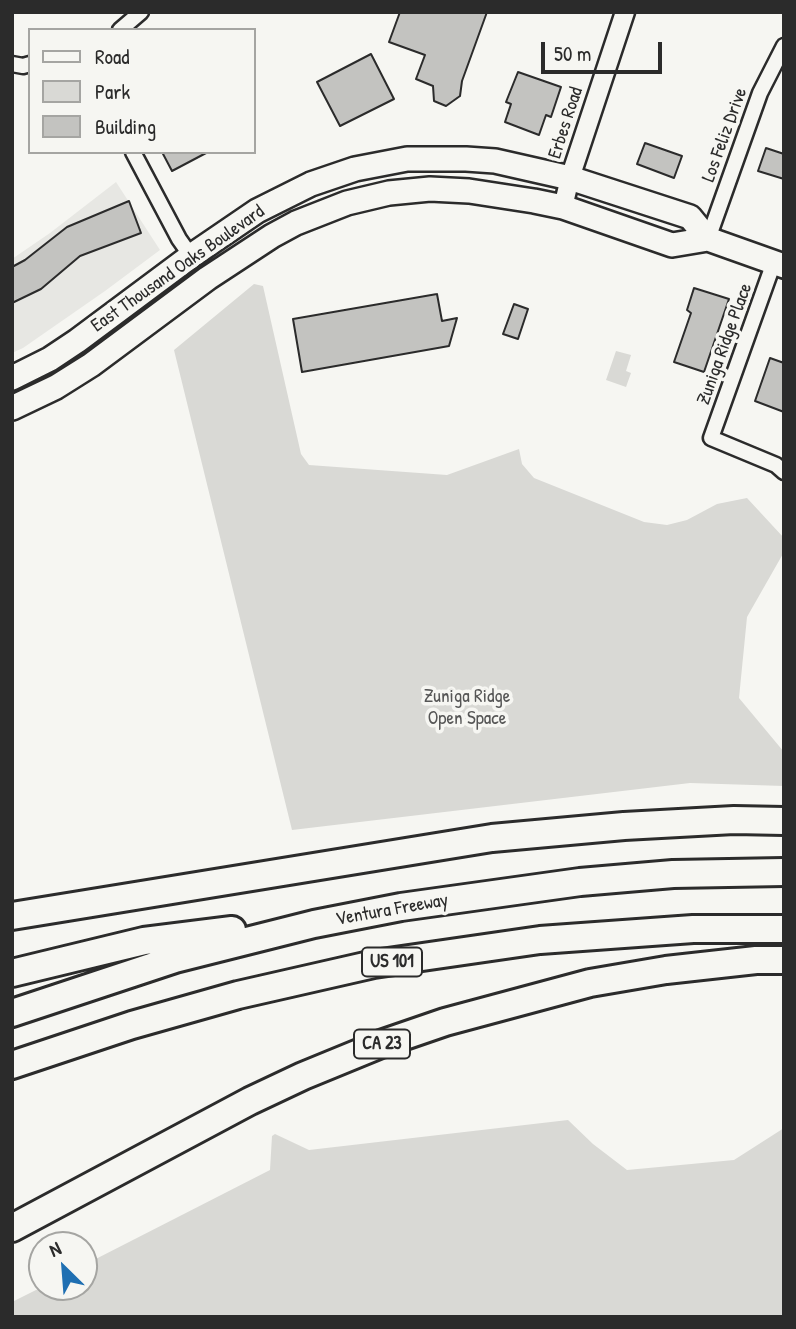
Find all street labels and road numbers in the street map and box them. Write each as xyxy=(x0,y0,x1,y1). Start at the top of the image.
street label: Erbes Road xyxy=(544,84,588,162)
street label: Los Feliz Drive xyxy=(697,85,753,185)
street label: East Thousand Oaks Boulevard xyxy=(87,201,269,337)
street label: Zuniga Ridge Place xyxy=(692,280,758,408)
street label: Ventura Freeway xyxy=(334,889,450,931)
road number: US 101 xyxy=(362,947,422,976)
road number: CA 23 xyxy=(354,1030,410,1058)

